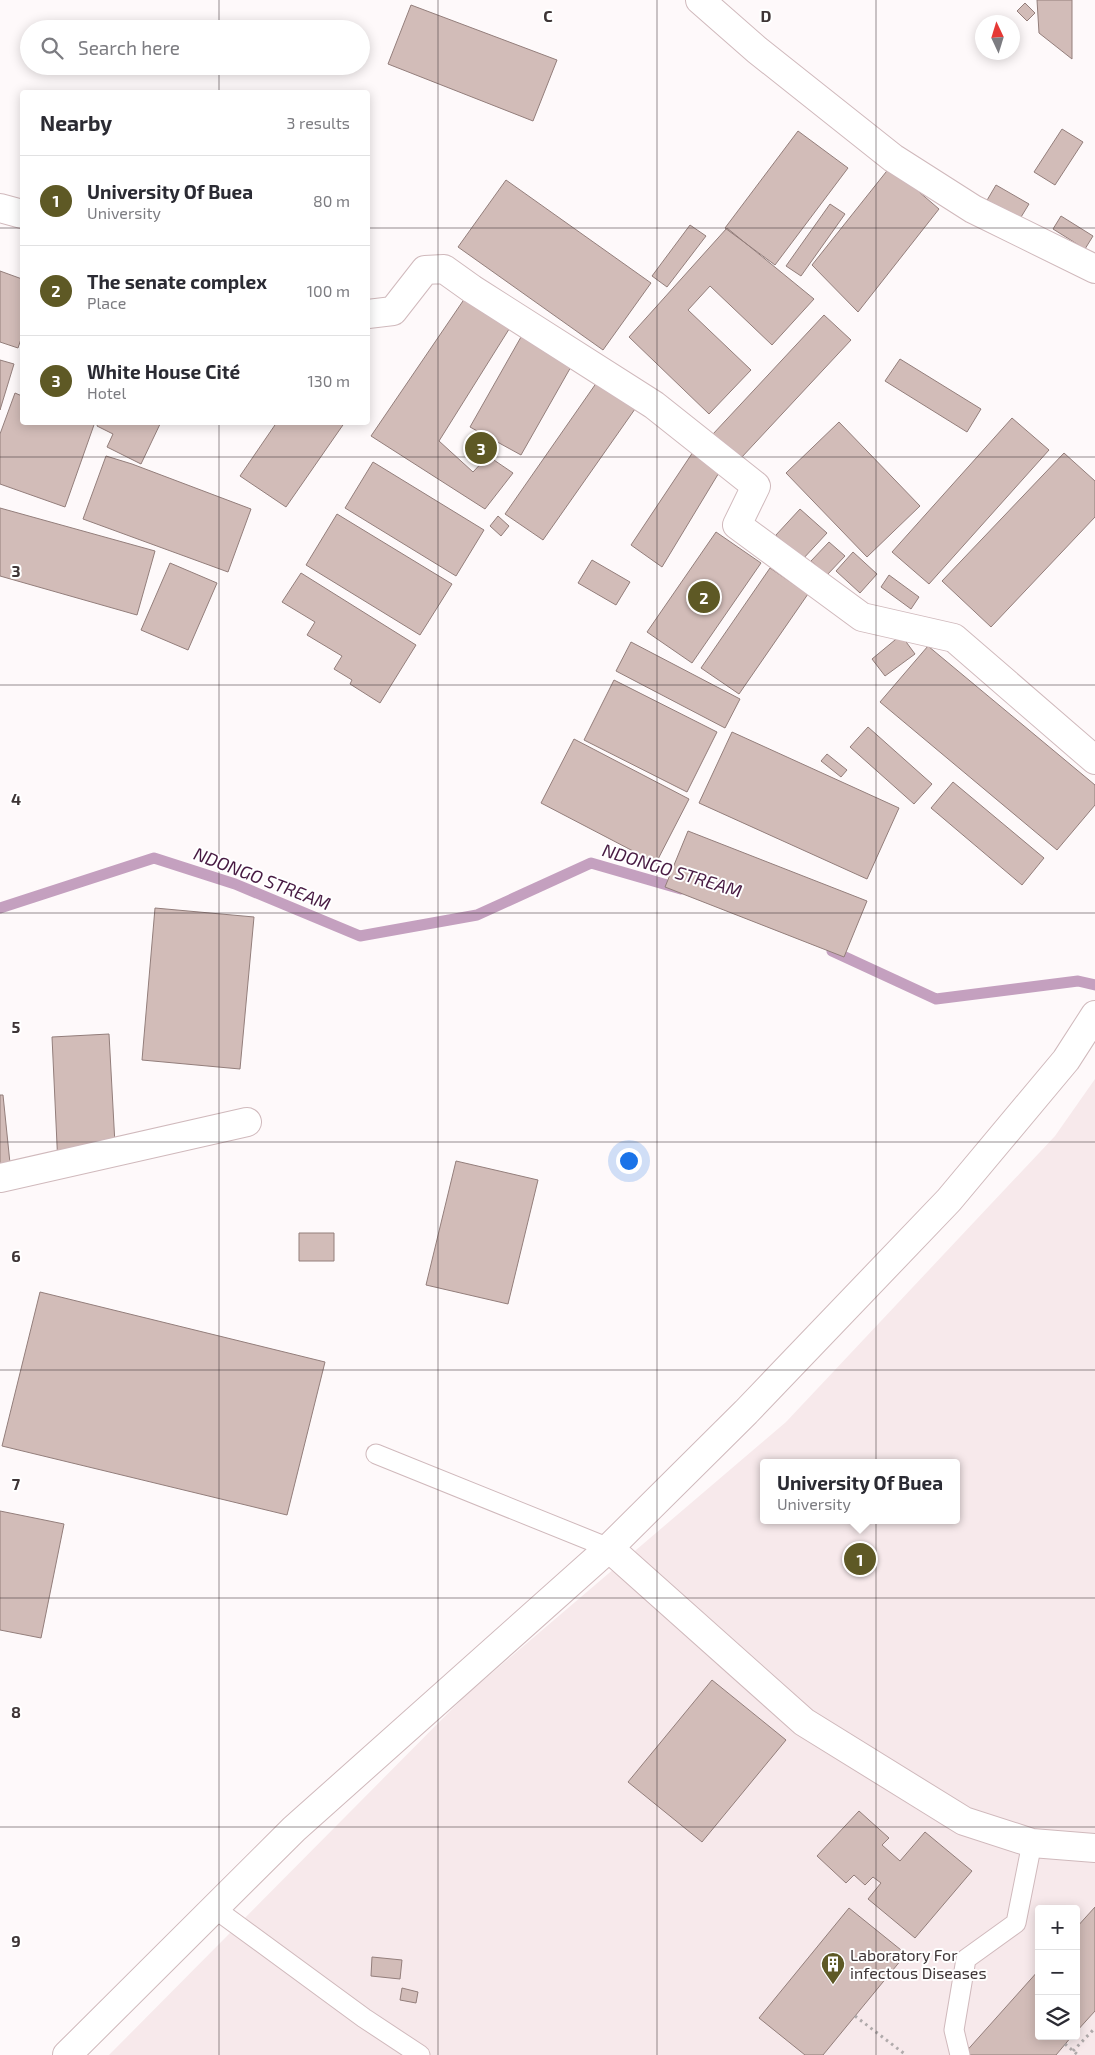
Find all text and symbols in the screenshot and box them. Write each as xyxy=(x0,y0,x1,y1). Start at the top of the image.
text: C xyxy=(543,6,553,25)
text: D xyxy=(761,6,772,25)
north arrow xyxy=(975,15,1020,60)
search box xyxy=(20,20,370,75)
icon: search xyxy=(38,34,66,62)
text: Search here xyxy=(78,36,180,59)
text: Nearby xyxy=(40,110,112,135)
text: 3 results xyxy=(287,113,350,132)
text: University Of Buea xyxy=(87,180,253,203)
text: 1 xyxy=(53,191,59,210)
text: 80 m xyxy=(313,191,350,210)
text: University xyxy=(87,203,161,222)
text: The senate complex xyxy=(87,270,267,293)
text: 2 xyxy=(51,281,61,300)
text: 100 m xyxy=(307,281,350,300)
text: Place xyxy=(87,293,126,312)
text: White House Cité xyxy=(87,360,240,383)
text: 3 xyxy=(51,371,61,390)
text: 130 m xyxy=(308,371,350,390)
text: Hotel xyxy=(87,383,126,402)
pin: 3 xyxy=(465,429,497,467)
text: 3 xyxy=(11,561,21,580)
pin: 2 xyxy=(688,578,720,616)
text: 4 xyxy=(11,789,21,808)
water label: NDONGO STREAM xyxy=(600,838,745,902)
water label: NDONGO STREAM xyxy=(191,842,334,914)
text: 5 xyxy=(12,1017,21,1036)
your location xyxy=(616,1148,642,1174)
text: 6 xyxy=(11,1246,21,1265)
popup xyxy=(760,1459,960,1524)
text: University Of Buea xyxy=(777,1471,943,1494)
text: 7 xyxy=(12,1474,21,1493)
text: University xyxy=(777,1494,851,1513)
pin: 1 xyxy=(844,1540,876,1578)
text: 8 xyxy=(11,1702,21,1721)
map controls xyxy=(1035,1905,1080,2040)
button: + xyxy=(1035,1905,1080,1950)
text: 9 xyxy=(11,1931,21,1950)
place label: Laboratory For infectous Diseases xyxy=(850,1945,987,1982)
button: − xyxy=(1035,1950,1080,1995)
building icon: Laboratory For infectous Diseases xyxy=(820,1951,846,1985)
button: layers xyxy=(1035,1995,1080,2040)

